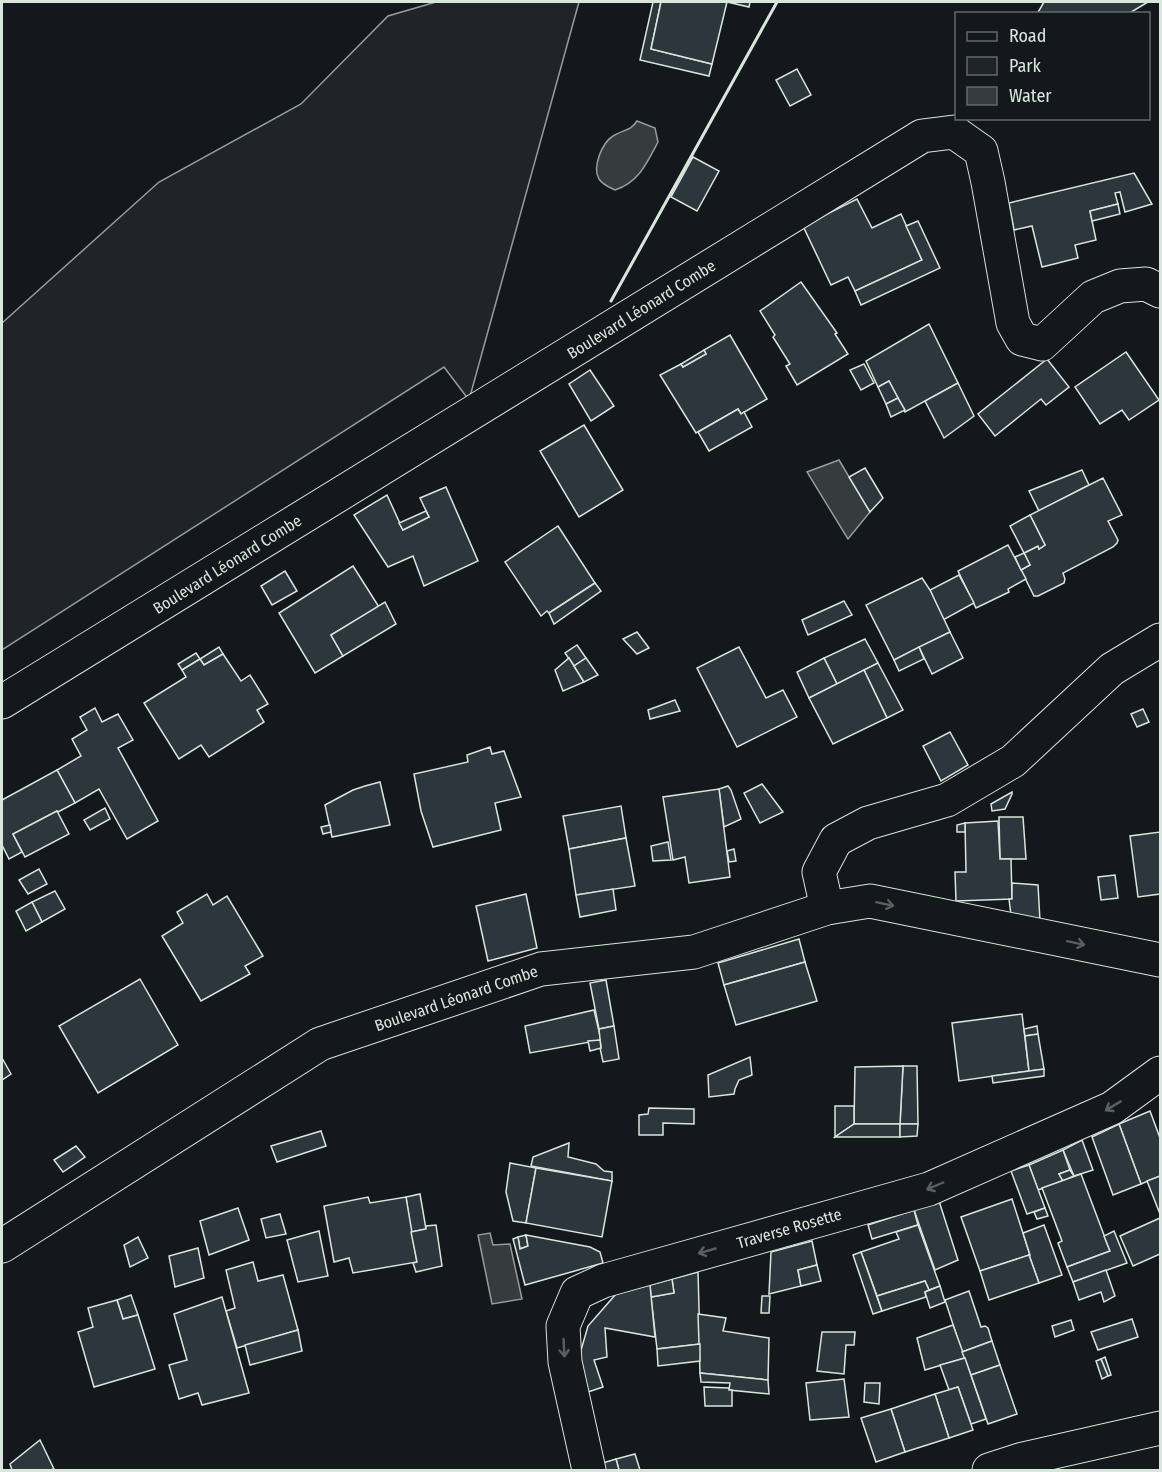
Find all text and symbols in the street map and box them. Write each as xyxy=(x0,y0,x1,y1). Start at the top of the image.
legend xyxy=(955,12,1150,120)
text: Road xyxy=(1009,25,1046,47)
text: Park xyxy=(1009,55,1042,77)
text: Water xyxy=(1009,85,1052,107)
street label: Boulevard Léonard Combe xyxy=(564,256,719,363)
street label: Boulevard Léonard Combe xyxy=(150,511,305,618)
one-way arrow xyxy=(874,899,894,910)
one-way arrow xyxy=(1066,938,1085,949)
street label: Boulevard Léonard Combe xyxy=(372,962,540,1035)
one-way arrow xyxy=(1105,1101,1122,1113)
one-way arrow xyxy=(926,1181,945,1192)
street label: Traverse Rosette xyxy=(735,1204,844,1253)
one-way arrow xyxy=(698,1246,717,1258)
one-way arrow xyxy=(559,1337,570,1357)

